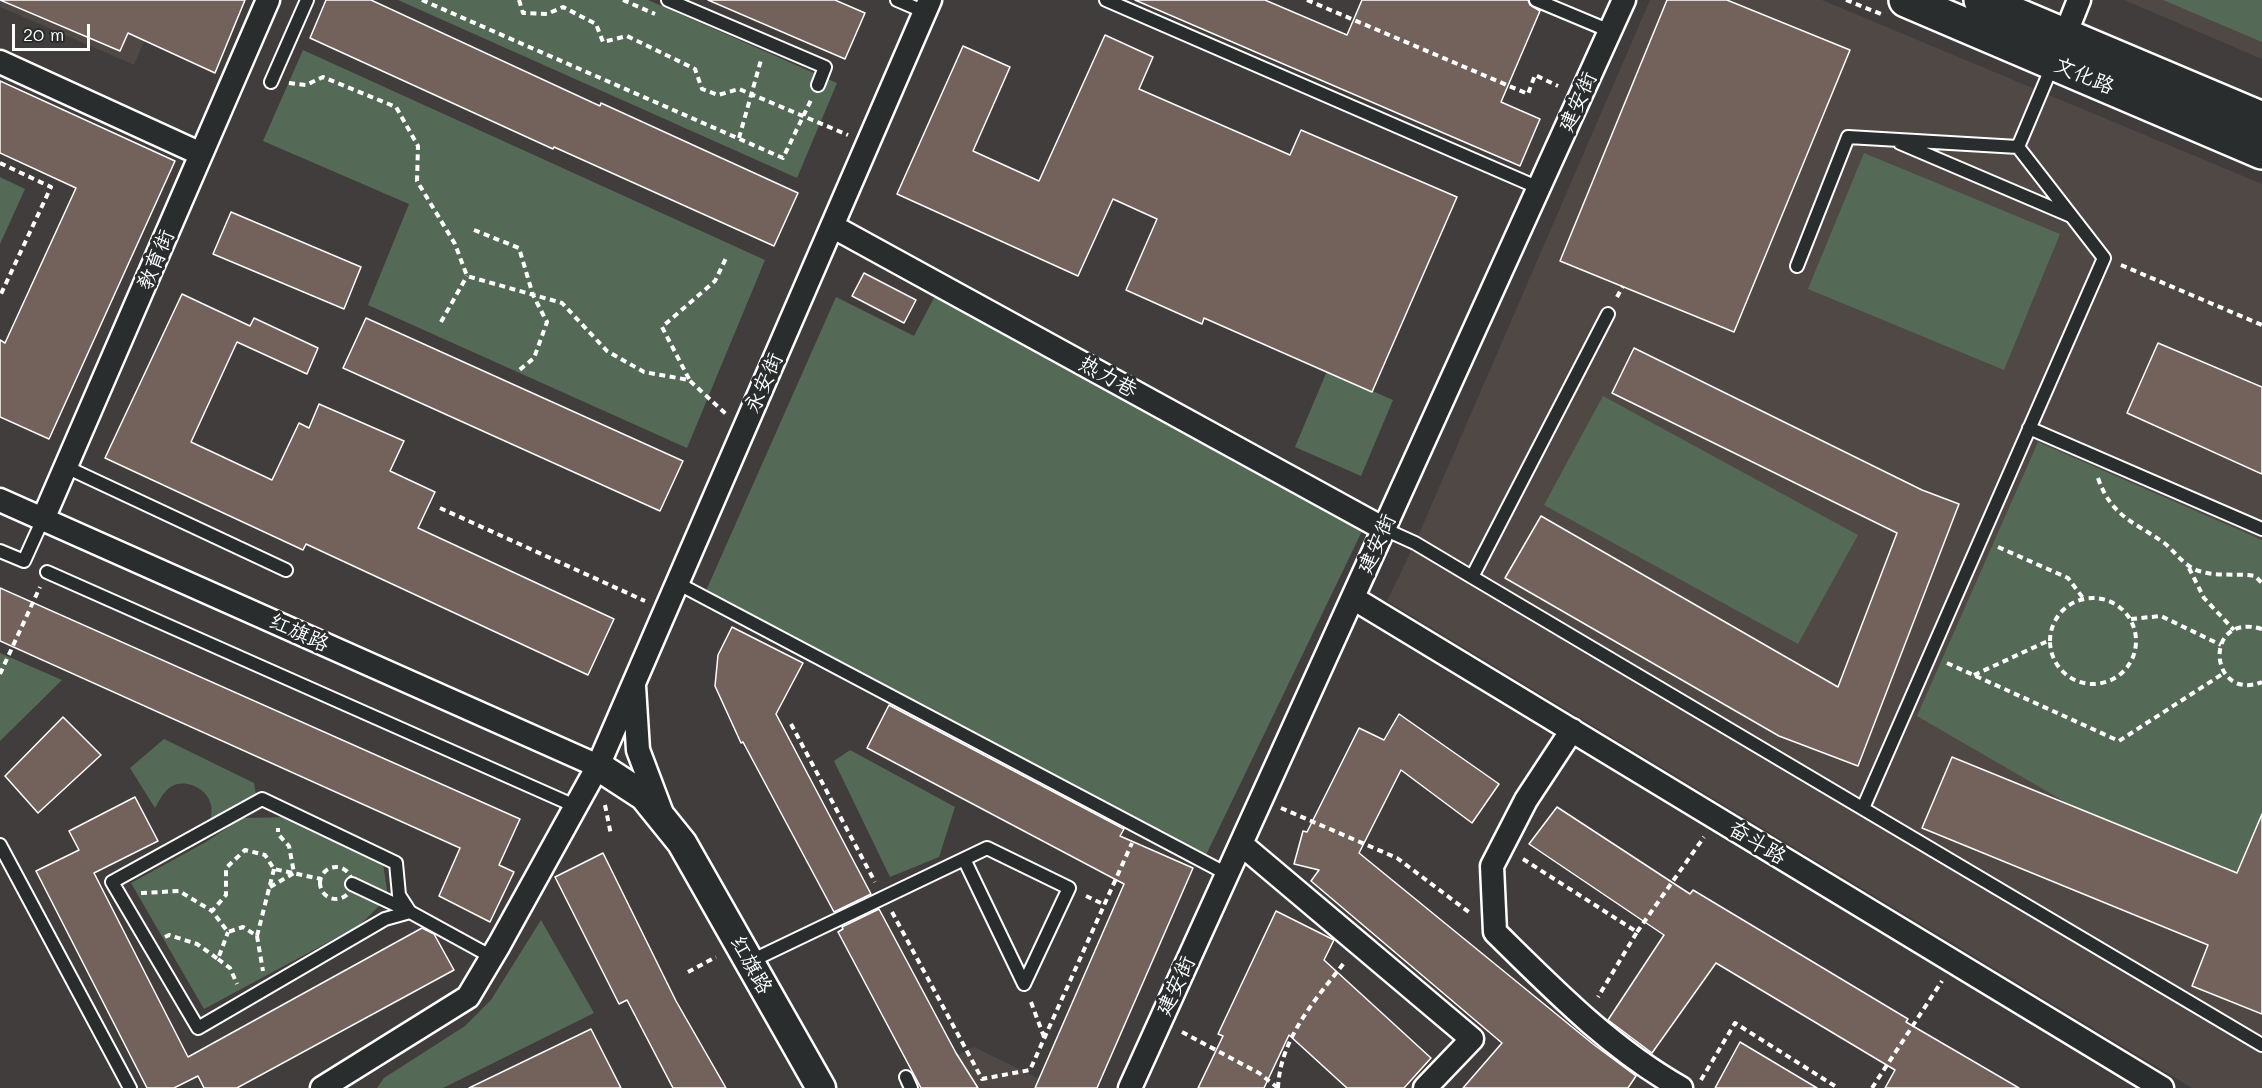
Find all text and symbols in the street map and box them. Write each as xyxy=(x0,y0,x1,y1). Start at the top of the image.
scale bar xyxy=(15,12,93,50)
text: 20 m xyxy=(23,22,64,46)
street label: 文化路 xyxy=(2050,52,2118,100)
street label: 建安街 xyxy=(1554,68,1602,136)
street label: 教育街 xyxy=(132,226,180,294)
street label: 永安街 xyxy=(740,349,788,417)
street label: 热力巷 xyxy=(1074,351,1142,403)
street label: 建安街 xyxy=(1353,510,1401,578)
street label: 红旗路 xyxy=(265,609,333,657)
street label: 奋斗路 xyxy=(1724,816,1790,870)
street label: 红旗路 xyxy=(725,931,777,999)
street label: 建安街 xyxy=(1151,952,1201,1020)

